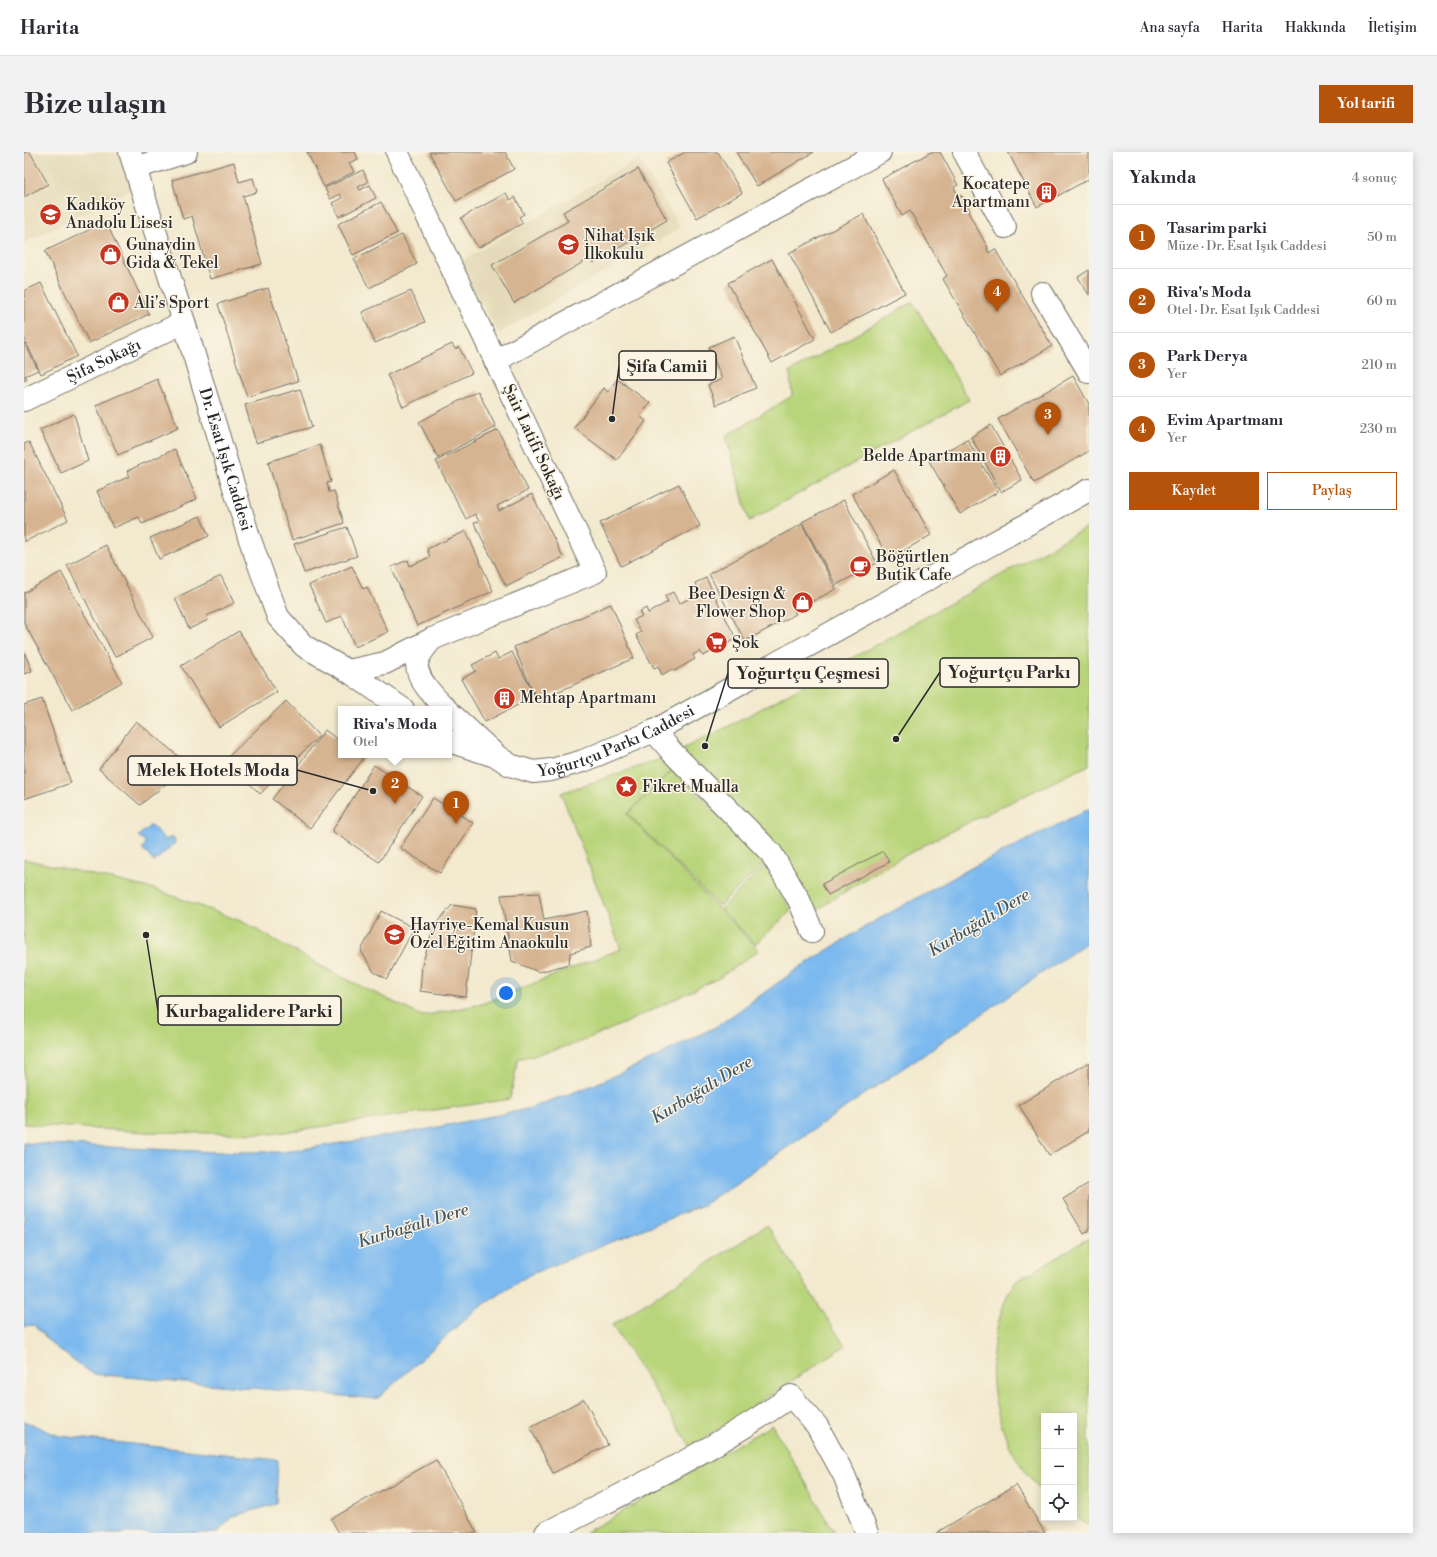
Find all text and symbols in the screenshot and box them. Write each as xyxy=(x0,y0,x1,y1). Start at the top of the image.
text: Harita xyxy=(20,16,79,40)
text: Ana sayfa xyxy=(1140,19,1200,37)
text: Harita xyxy=(1222,19,1263,37)
text: Hakkında xyxy=(1285,19,1346,37)
text: İletişim xyxy=(1368,19,1417,37)
button: Yol tarifi xyxy=(1319,85,1413,123)
text: Bize ulaşın xyxy=(24,87,166,122)
text: Yakında xyxy=(1129,167,1196,189)
text: 4 sonuç xyxy=(1352,170,1397,186)
place label: Kocatepe Apartmanı xyxy=(951,174,1030,212)
building icon: Kocatepe Apartmanı xyxy=(1033,180,1059,206)
place label: Kadıköy Anadolu Lisesi xyxy=(65,195,173,233)
school or university icon: Kadıköy Anadolu Lisesi xyxy=(37,201,63,227)
text: Tasarim parki xyxy=(1167,219,1267,238)
place label: Nihat Işık İlkokulu xyxy=(584,226,656,264)
text: 1 xyxy=(1139,229,1145,245)
text: 50 m xyxy=(1367,229,1397,245)
school or university icon: Nihat Işık İlkokulu xyxy=(556,232,582,258)
place label: Gunaydin Gida & Tekel xyxy=(126,235,219,273)
text: Müze · Dr. Esat Işık Caddesi xyxy=(1167,238,1327,254)
shop icon: Gunaydin Gida & Tekel xyxy=(98,241,124,267)
pin: 4 xyxy=(984,279,1010,312)
text: Riva's Moda xyxy=(1167,283,1251,302)
shop icon: Ali's Sport xyxy=(105,290,131,316)
place label: Ali's Sport xyxy=(133,293,210,313)
text: 2 xyxy=(1138,293,1146,309)
text: 60 m xyxy=(1366,293,1397,309)
text: Otel · Dr. Esat Işık Caddesi xyxy=(1167,302,1320,318)
street label: Şifa Sokağı xyxy=(63,334,145,388)
text: Park Derya xyxy=(1167,347,1248,366)
callout: Şifa Camii xyxy=(619,351,716,380)
text: Şifa Camii xyxy=(627,356,708,378)
text: 3 xyxy=(1138,357,1146,373)
text: 210 m xyxy=(1362,357,1397,373)
text: Yer xyxy=(1167,366,1187,382)
street label: Şair Latifi Sokağı xyxy=(498,381,570,503)
street label: Dr. Esat Işık Caddesi xyxy=(195,386,257,533)
pin: 3 xyxy=(1035,402,1061,435)
text: Evim Apartmanı xyxy=(1167,411,1283,430)
text: 4 xyxy=(1138,421,1146,437)
text: 230 m xyxy=(1360,421,1397,437)
text: Yer xyxy=(1167,430,1187,446)
building icon: Belde Apartmanı xyxy=(988,443,1014,469)
place label: Belde Apartmanı xyxy=(862,446,986,466)
button: Kaydet xyxy=(1129,472,1259,510)
button: Paylaş xyxy=(1267,472,1397,510)
place label: Böğürtlen Butik Cafe xyxy=(875,547,952,585)
cafe icon: Böğürtlen Butik Cafe xyxy=(848,553,874,579)
place label: Bee Design & Flower Shop xyxy=(688,584,786,622)
shop icon: Bee Design & Flower Shop xyxy=(789,590,815,616)
supermarket icon: Şok xyxy=(704,630,730,656)
place label: Şok xyxy=(732,633,760,653)
callout: Yoğurtçu Parkı xyxy=(940,658,1079,687)
callout: Yoğurtçu Çeşmesi xyxy=(728,659,888,688)
text: Yoğurtçu Parkı xyxy=(948,662,1071,684)
text: Yoğurtçu Çeşmesi xyxy=(736,663,881,685)
building icon: Mehtap Apartmanı xyxy=(491,685,517,711)
place label: Mehtap Apartmanı xyxy=(520,688,657,708)
street label: Yoğurtçu Parkı Caddesi xyxy=(536,700,698,782)
popup xyxy=(338,706,452,758)
text: Riva's Moda xyxy=(353,715,437,734)
text: Otel xyxy=(353,734,378,750)
callout: Melek Hotels Moda xyxy=(128,756,297,785)
text: Melek Hotels Moda xyxy=(136,760,290,782)
pin: 2 xyxy=(382,771,408,804)
place icon: Fikret Mualla xyxy=(614,774,640,800)
place label: Fikret Mualla xyxy=(642,777,740,797)
pin: 1 xyxy=(443,791,469,824)
water label: Kurbağalı Dere xyxy=(924,884,1034,962)
place label: Hayriye-Kemal Kusun Özel Eğitim Anaokulu xyxy=(410,915,570,953)
school or university icon: Hayriye-Kemal Kusun Özel Eğitim Anaokulu xyxy=(381,921,407,947)
your location xyxy=(496,983,516,1003)
callout: Kurbagalidere Parki xyxy=(158,996,341,1025)
text: Kurbagalidere Parki xyxy=(165,1001,333,1023)
water label: Kurbağalı Dere xyxy=(647,1051,757,1129)
water label: Kurbağalı Dere xyxy=(355,1199,471,1253)
map controls xyxy=(1041,1413,1077,1521)
button: + xyxy=(1041,1413,1077,1449)
button: − xyxy=(1041,1449,1077,1485)
button: locate xyxy=(1041,1485,1077,1521)

